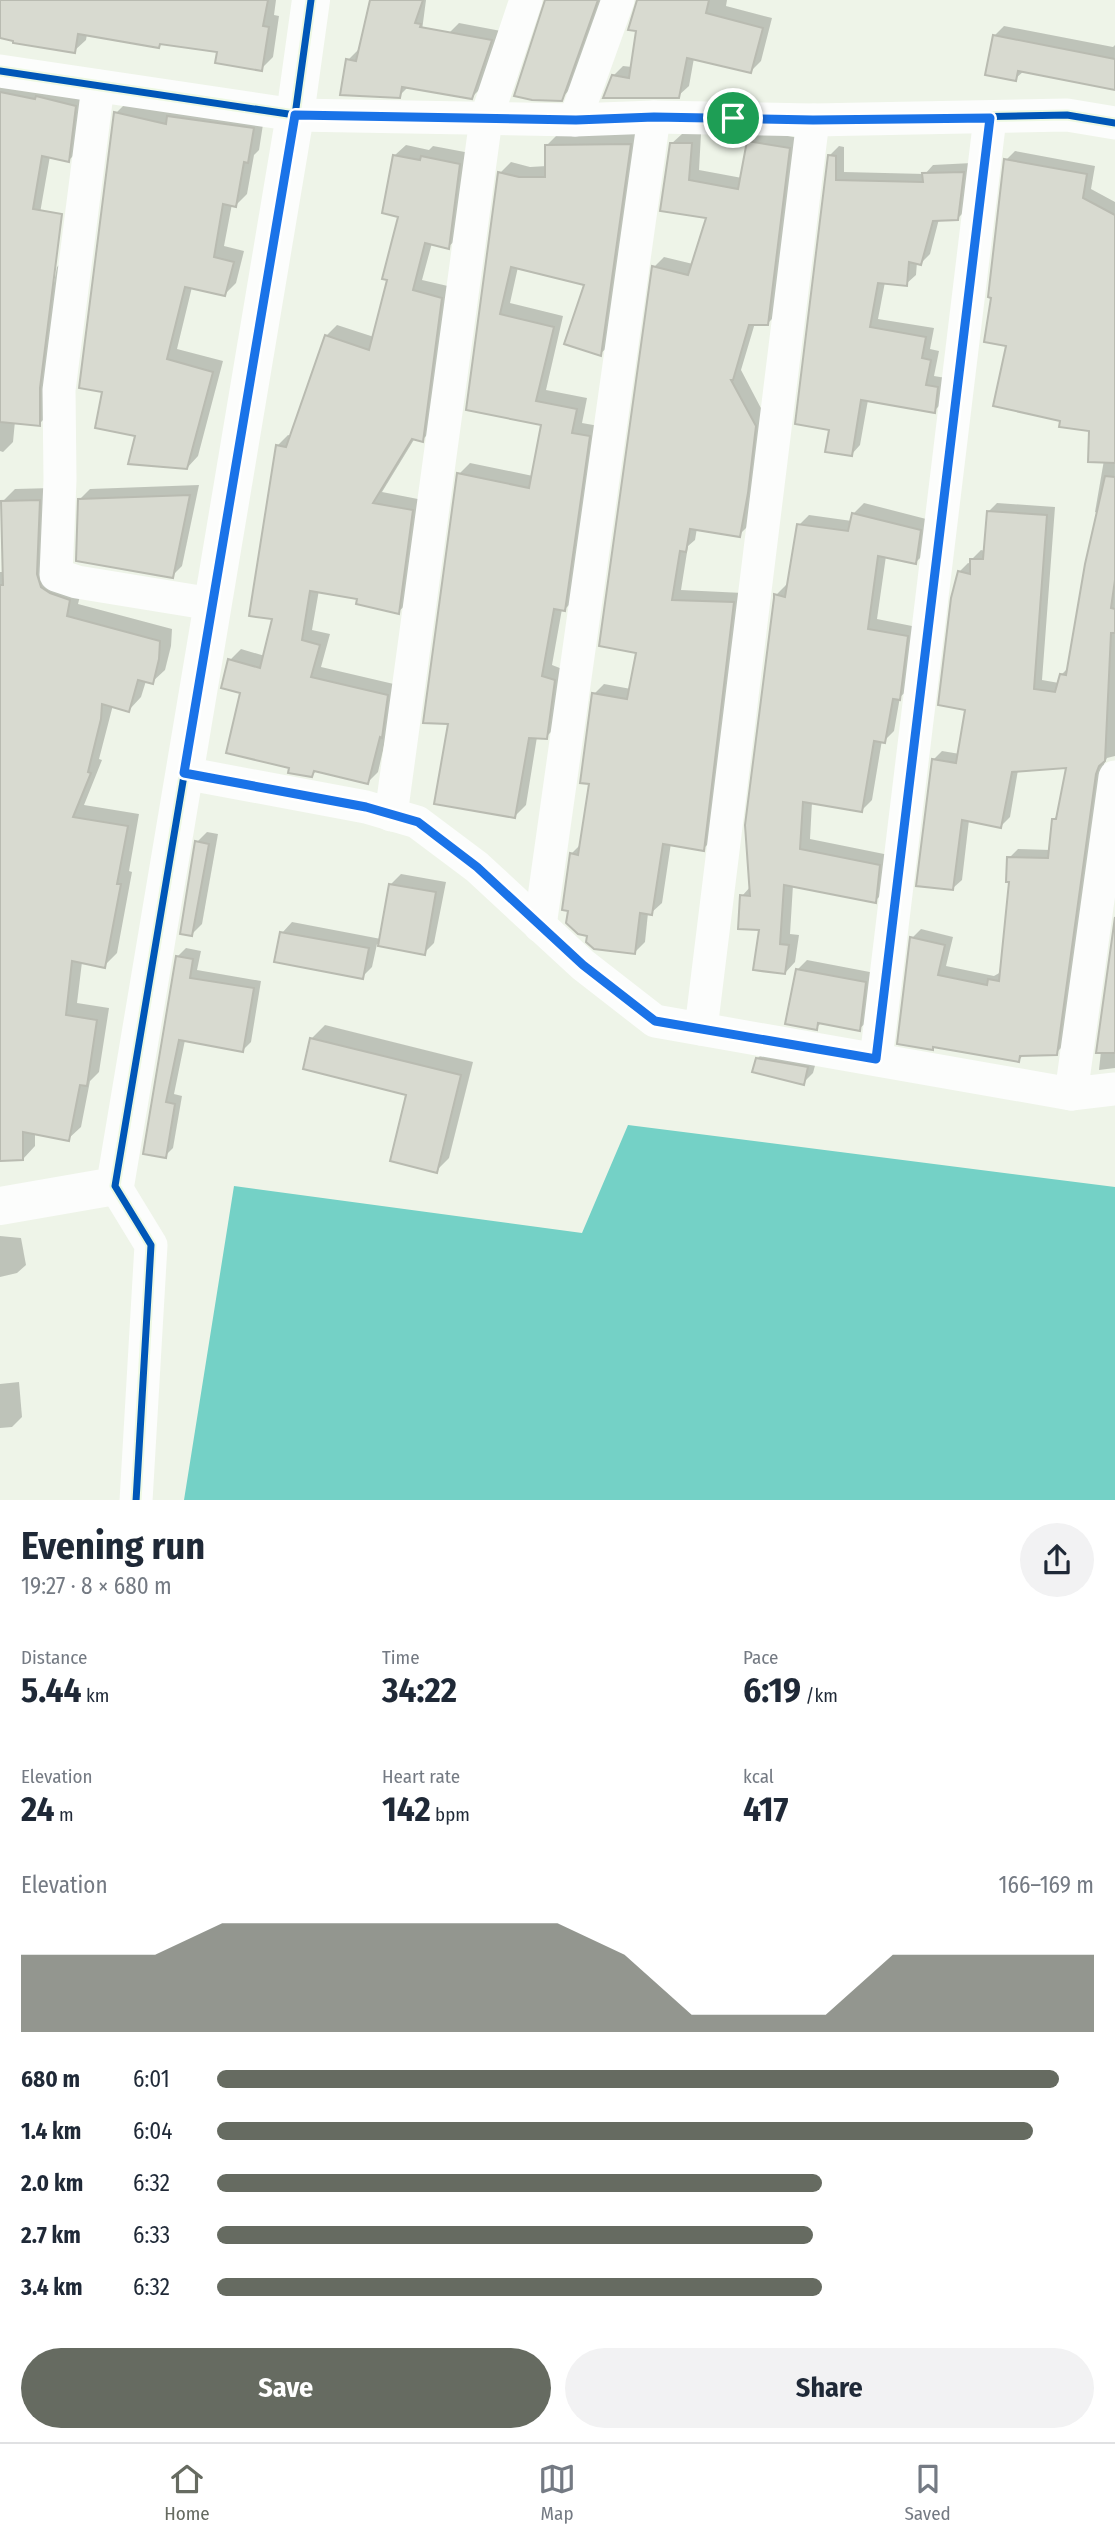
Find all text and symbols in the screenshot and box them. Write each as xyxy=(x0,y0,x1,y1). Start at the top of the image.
pin xyxy=(703,88,763,148)
icon: arrive xyxy=(714,99,752,137)
text: Evening run xyxy=(21,1523,205,1569)
button: share xyxy=(1020,1523,1094,1597)
text: 19:27 · 8 × 680 m xyxy=(21,1572,172,1600)
text: Distance xyxy=(21,1646,88,1669)
text: Time xyxy=(382,1646,420,1669)
text: Pace xyxy=(743,1646,778,1669)
text: 5.44 xyxy=(21,1669,81,1711)
text: 34:22 xyxy=(382,1669,457,1711)
text: 6:19 xyxy=(743,1669,801,1711)
text: km xyxy=(81,1684,109,1707)
text: /km xyxy=(801,1684,838,1707)
text: Elevation xyxy=(21,1765,93,1788)
text: Heart rate xyxy=(382,1765,460,1788)
text: kcal xyxy=(743,1765,774,1788)
text: 24 xyxy=(21,1788,55,1830)
text: 142 xyxy=(382,1788,431,1830)
text: 417 xyxy=(743,1788,788,1830)
text: m xyxy=(55,1803,74,1826)
text: bpm xyxy=(431,1803,470,1826)
text: Elevation xyxy=(21,1871,108,1899)
text: 166–169 m xyxy=(999,1871,1094,1899)
text: 680 m xyxy=(21,2065,80,2093)
text: 6:01 xyxy=(133,2065,170,2093)
text: 1.4 km xyxy=(21,2117,81,2145)
text: 6:04 xyxy=(133,2117,172,2145)
text: 2.0 km xyxy=(21,2169,83,2197)
text: 6:32 xyxy=(133,2169,170,2197)
text: 2.7 km xyxy=(21,2221,81,2249)
text: 6:33 xyxy=(133,2221,170,2249)
text: 3.4 km xyxy=(21,2273,83,2301)
text: 6:32 xyxy=(133,2273,170,2301)
button: Save xyxy=(21,2348,551,2428)
button: Share xyxy=(565,2348,1094,2428)
tab: Home xyxy=(164,2460,210,2525)
tab: Map xyxy=(538,2460,576,2525)
tab: Saved xyxy=(904,2460,951,2525)

